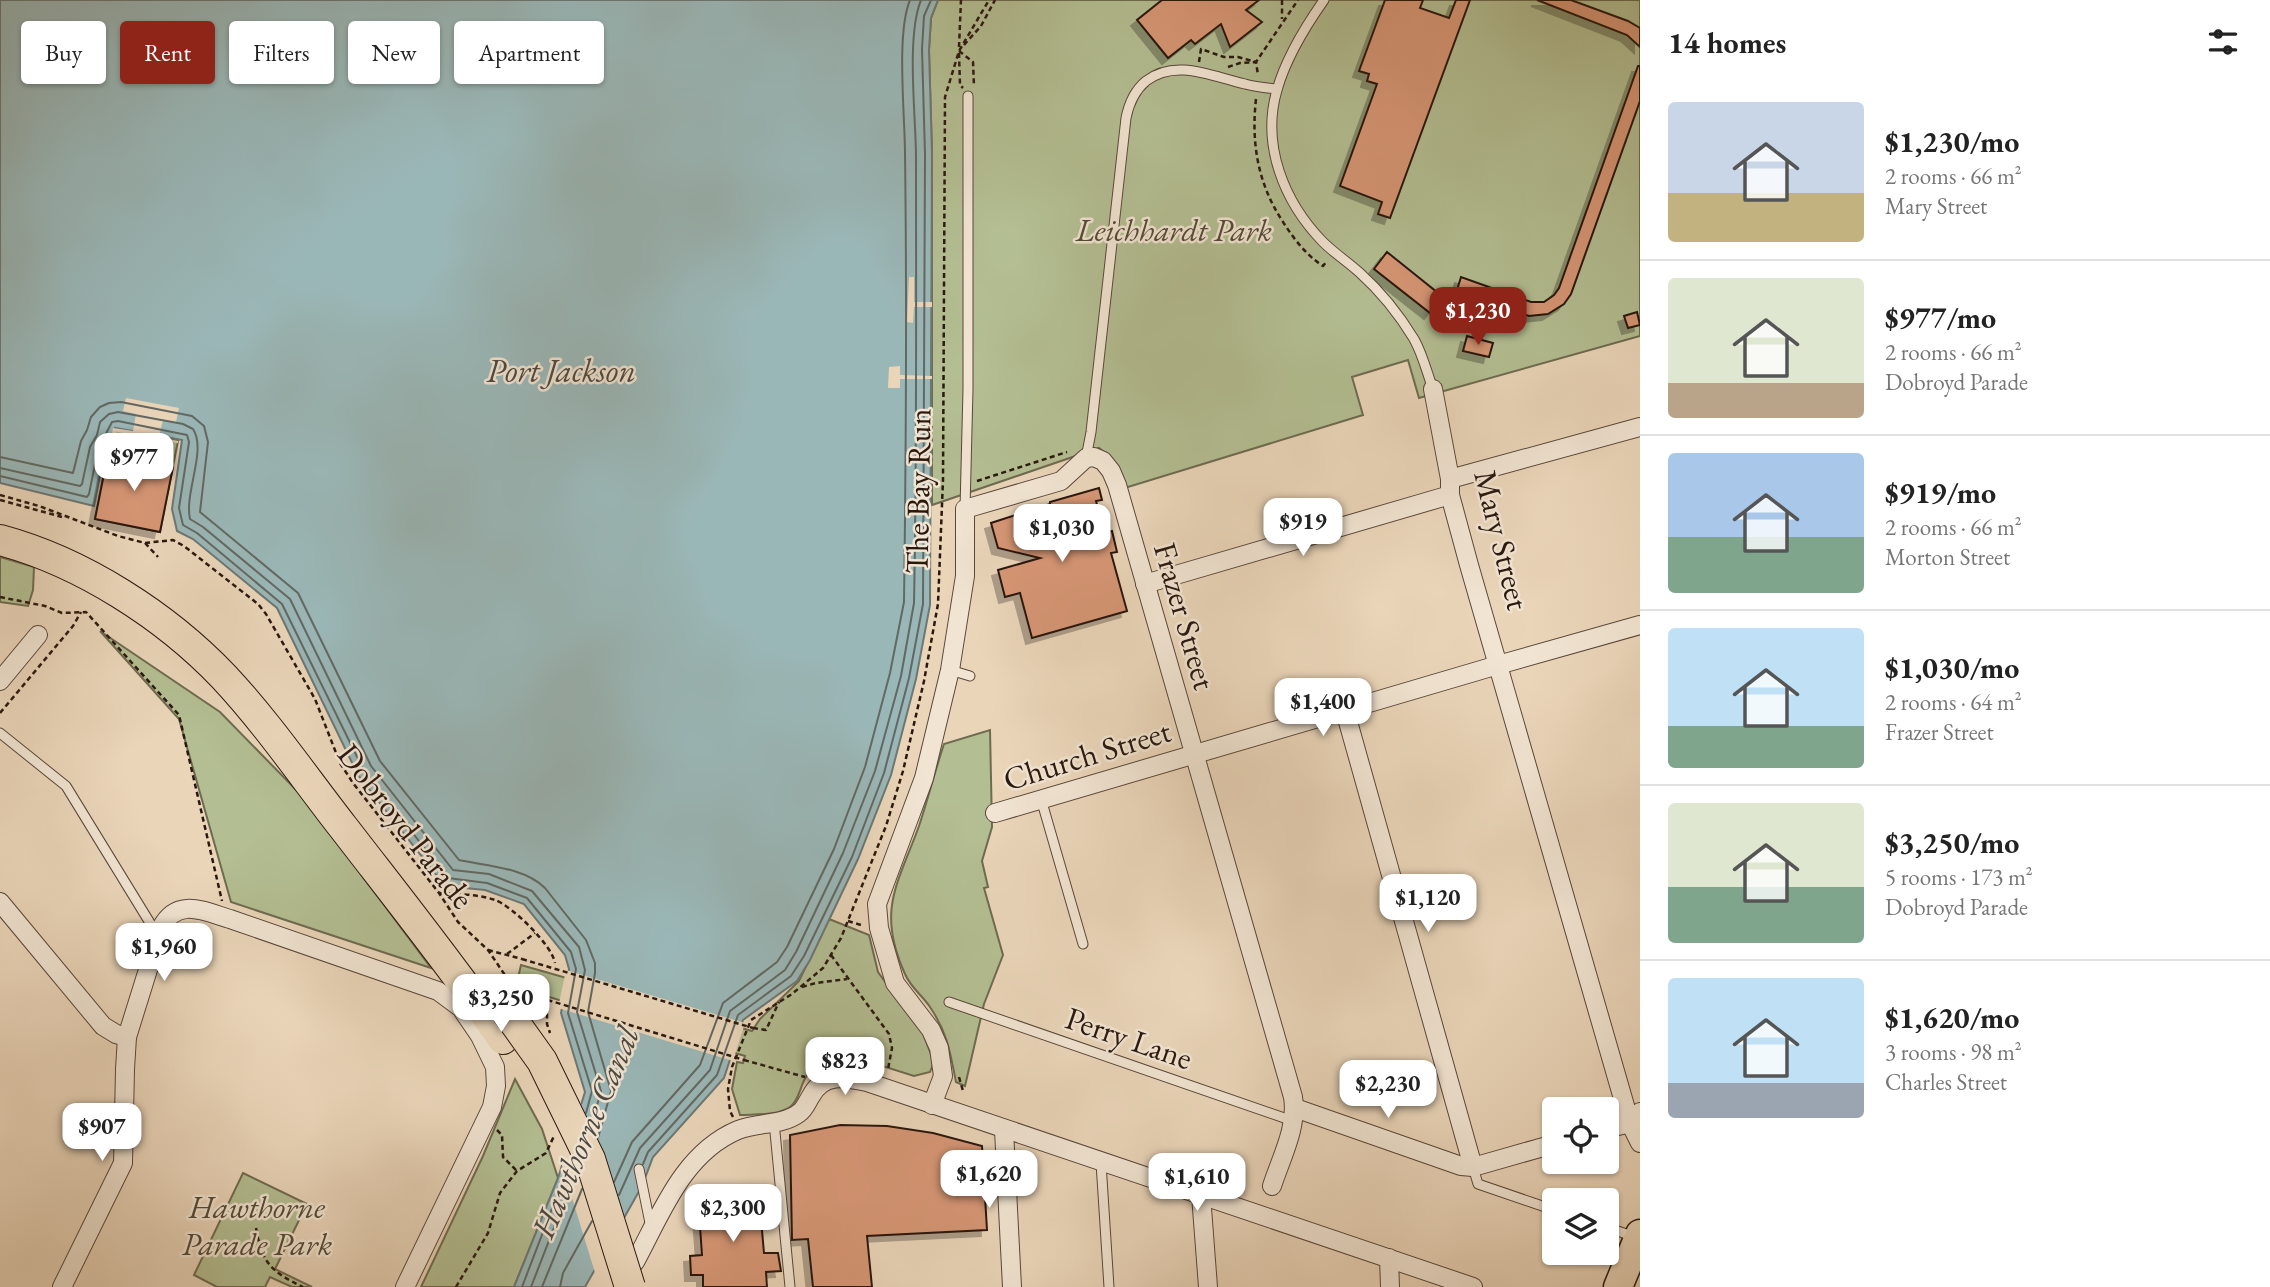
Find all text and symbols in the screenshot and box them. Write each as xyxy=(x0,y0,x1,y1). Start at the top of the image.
chip: Buy xyxy=(21,21,106,84)
chip: Rent xyxy=(120,21,215,84)
chip: Filters xyxy=(229,21,334,84)
chip: New xyxy=(348,21,440,84)
chip: Apartment xyxy=(454,21,604,84)
text: 14 homes xyxy=(1668,23,1786,62)
icon: filters xyxy=(2204,23,2242,61)
text: $1,230/mo xyxy=(1885,122,2019,161)
icon: home xyxy=(1724,130,1808,214)
text: 2 rooms · 66 m² xyxy=(1885,161,2022,191)
text: Mary Street xyxy=(1885,191,1987,221)
park label: Leichhardt Park xyxy=(1075,209,1273,251)
pin: $1,230 xyxy=(1421,288,1535,347)
text: $1,230 xyxy=(1446,295,1510,325)
text: $977/mo xyxy=(1885,298,1996,337)
icon: home xyxy=(1724,306,1808,390)
text: 2 rooms · 66 m² xyxy=(1885,337,2022,367)
water label: Port Jackson xyxy=(486,349,636,392)
text: Dobroyd Parade xyxy=(1885,367,2028,397)
street label: The Bay Run xyxy=(896,408,940,574)
pin: $977 xyxy=(93,434,175,493)
text: $977 xyxy=(110,441,158,471)
street label: Mary Street xyxy=(1464,466,1540,614)
text: $919/mo xyxy=(1885,473,1996,512)
icon: home xyxy=(1724,481,1808,565)
pin: $919 xyxy=(1262,498,1344,558)
pin: $1,030 xyxy=(1005,504,1119,564)
text: $919 xyxy=(1279,506,1327,536)
text: $1,030 xyxy=(1030,512,1094,542)
text: 2 rooms · 66 m² xyxy=(1885,512,2022,542)
street label: Frazer Street xyxy=(1144,538,1226,694)
text: Morton Street xyxy=(1885,542,2010,572)
text: $1,030/mo xyxy=(1885,648,2019,687)
icon: home xyxy=(1724,656,1808,740)
pin: $1,400 xyxy=(1266,678,1380,738)
text: $1,400 xyxy=(1291,686,1355,716)
text: 2 rooms · 64 m² xyxy=(1885,687,2022,717)
street label: Church Street xyxy=(998,710,1176,800)
text: Frazer Street xyxy=(1885,717,1994,747)
street label: Dobroyd Parade xyxy=(328,735,484,917)
text: $3,250/mo xyxy=(1885,823,2019,862)
icon: home xyxy=(1724,831,1808,915)
text: 5 rooms · 173 m² xyxy=(1885,862,2033,892)
pin: $1,120 xyxy=(1371,874,1485,934)
text: $1,120 xyxy=(1396,882,1460,912)
text: Dobroyd Parade xyxy=(1885,892,2028,922)
pin: $1,960 xyxy=(107,923,221,983)
text: $1,960 xyxy=(132,931,196,961)
pin: $3,250 xyxy=(444,974,558,1034)
text: $3,250 xyxy=(469,982,533,1012)
street label: Perry Lane xyxy=(1060,997,1198,1079)
text: $1,620/mo xyxy=(1885,998,2019,1037)
icon: home xyxy=(1724,1006,1808,1090)
water label: Hawthorne Canal xyxy=(521,1018,649,1245)
text: 3 rooms · 98 m² xyxy=(1885,1037,2022,1067)
pin: $823 xyxy=(804,1038,886,1097)
text: $823 xyxy=(821,1045,869,1075)
pin: $2,230 xyxy=(1331,1060,1445,1120)
text: Charles Street xyxy=(1885,1067,2007,1097)
text: $2,230 xyxy=(1356,1068,1420,1098)
map controls xyxy=(1542,1097,1619,1265)
button: locate xyxy=(1542,1097,1619,1174)
pin: $907 xyxy=(61,1104,143,1163)
text: $907 xyxy=(78,1111,126,1141)
pin: $1,620 xyxy=(932,1150,1046,1210)
pin: $1,610 xyxy=(1140,1154,1254,1213)
text: $1,620 xyxy=(957,1158,1021,1188)
text: $1,610 xyxy=(1165,1161,1229,1191)
pin: $2,300 xyxy=(676,1184,790,1244)
park label: Hawthorne Parade Park xyxy=(182,1186,333,1265)
button: layers xyxy=(1542,1188,1619,1265)
text: $2,300 xyxy=(701,1192,765,1222)

